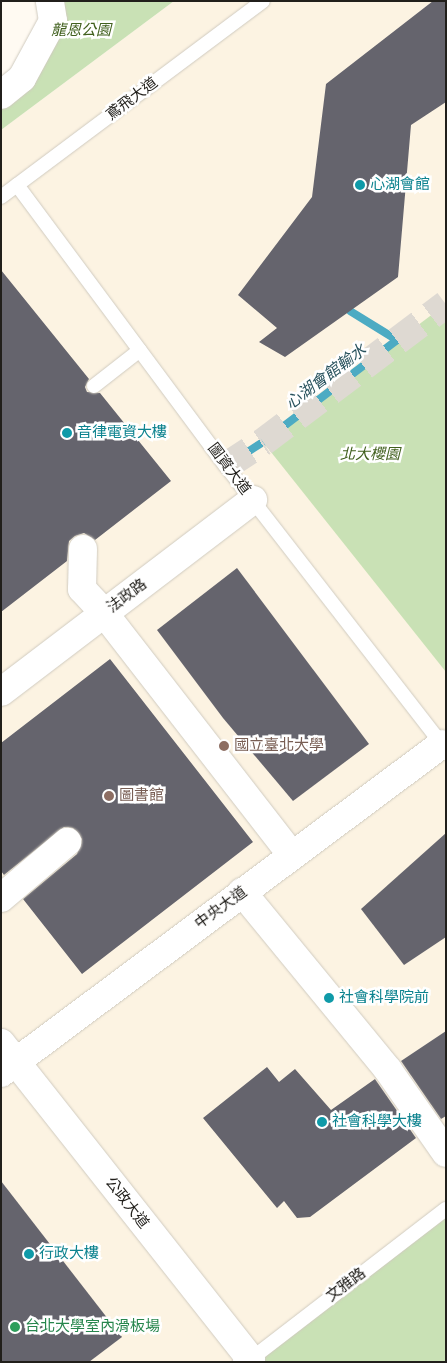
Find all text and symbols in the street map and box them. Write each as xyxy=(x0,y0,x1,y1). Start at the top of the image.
park label: 龍恩公園 xyxy=(51,22,111,40)
street label: 鳶飛大道 xyxy=(103,74,161,124)
place label: 心湖會館 xyxy=(370,176,430,194)
marker: 心湖會館 xyxy=(354,179,366,191)
water label: 心湖會館輸水 xyxy=(282,340,370,414)
place label: 音律電資大樓 xyxy=(77,424,167,442)
marker: 音律電資大樓 xyxy=(61,427,73,439)
street label: 圖資大道 xyxy=(204,440,254,498)
park label: 北大櫻園 xyxy=(340,446,400,464)
street label: 法政路 xyxy=(104,575,150,617)
place label: 國立臺北大學 xyxy=(234,737,324,755)
marker: 國立臺北大學 xyxy=(218,740,230,752)
place label: 圖書館 xyxy=(119,787,164,805)
marker: 圖書館 xyxy=(103,790,115,802)
street label: 中央大道 xyxy=(191,883,251,933)
place label: 社會科學院前 xyxy=(339,989,429,1007)
marker: 社會科學院前 xyxy=(323,992,335,1004)
place label: 社會科學大樓 xyxy=(332,1113,422,1131)
marker: 社會科學大樓 xyxy=(316,1116,328,1128)
street label: 公政大道 xyxy=(101,1174,153,1232)
place label: 行政大樓 xyxy=(39,1245,99,1263)
marker: 行政大樓 xyxy=(23,1248,35,1260)
street label: 文雅路 xyxy=(323,1264,369,1306)
place label: 台北大學室內滑板場 xyxy=(25,1318,160,1336)
marker: 台北大學室內滑板場 xyxy=(9,1321,21,1333)

